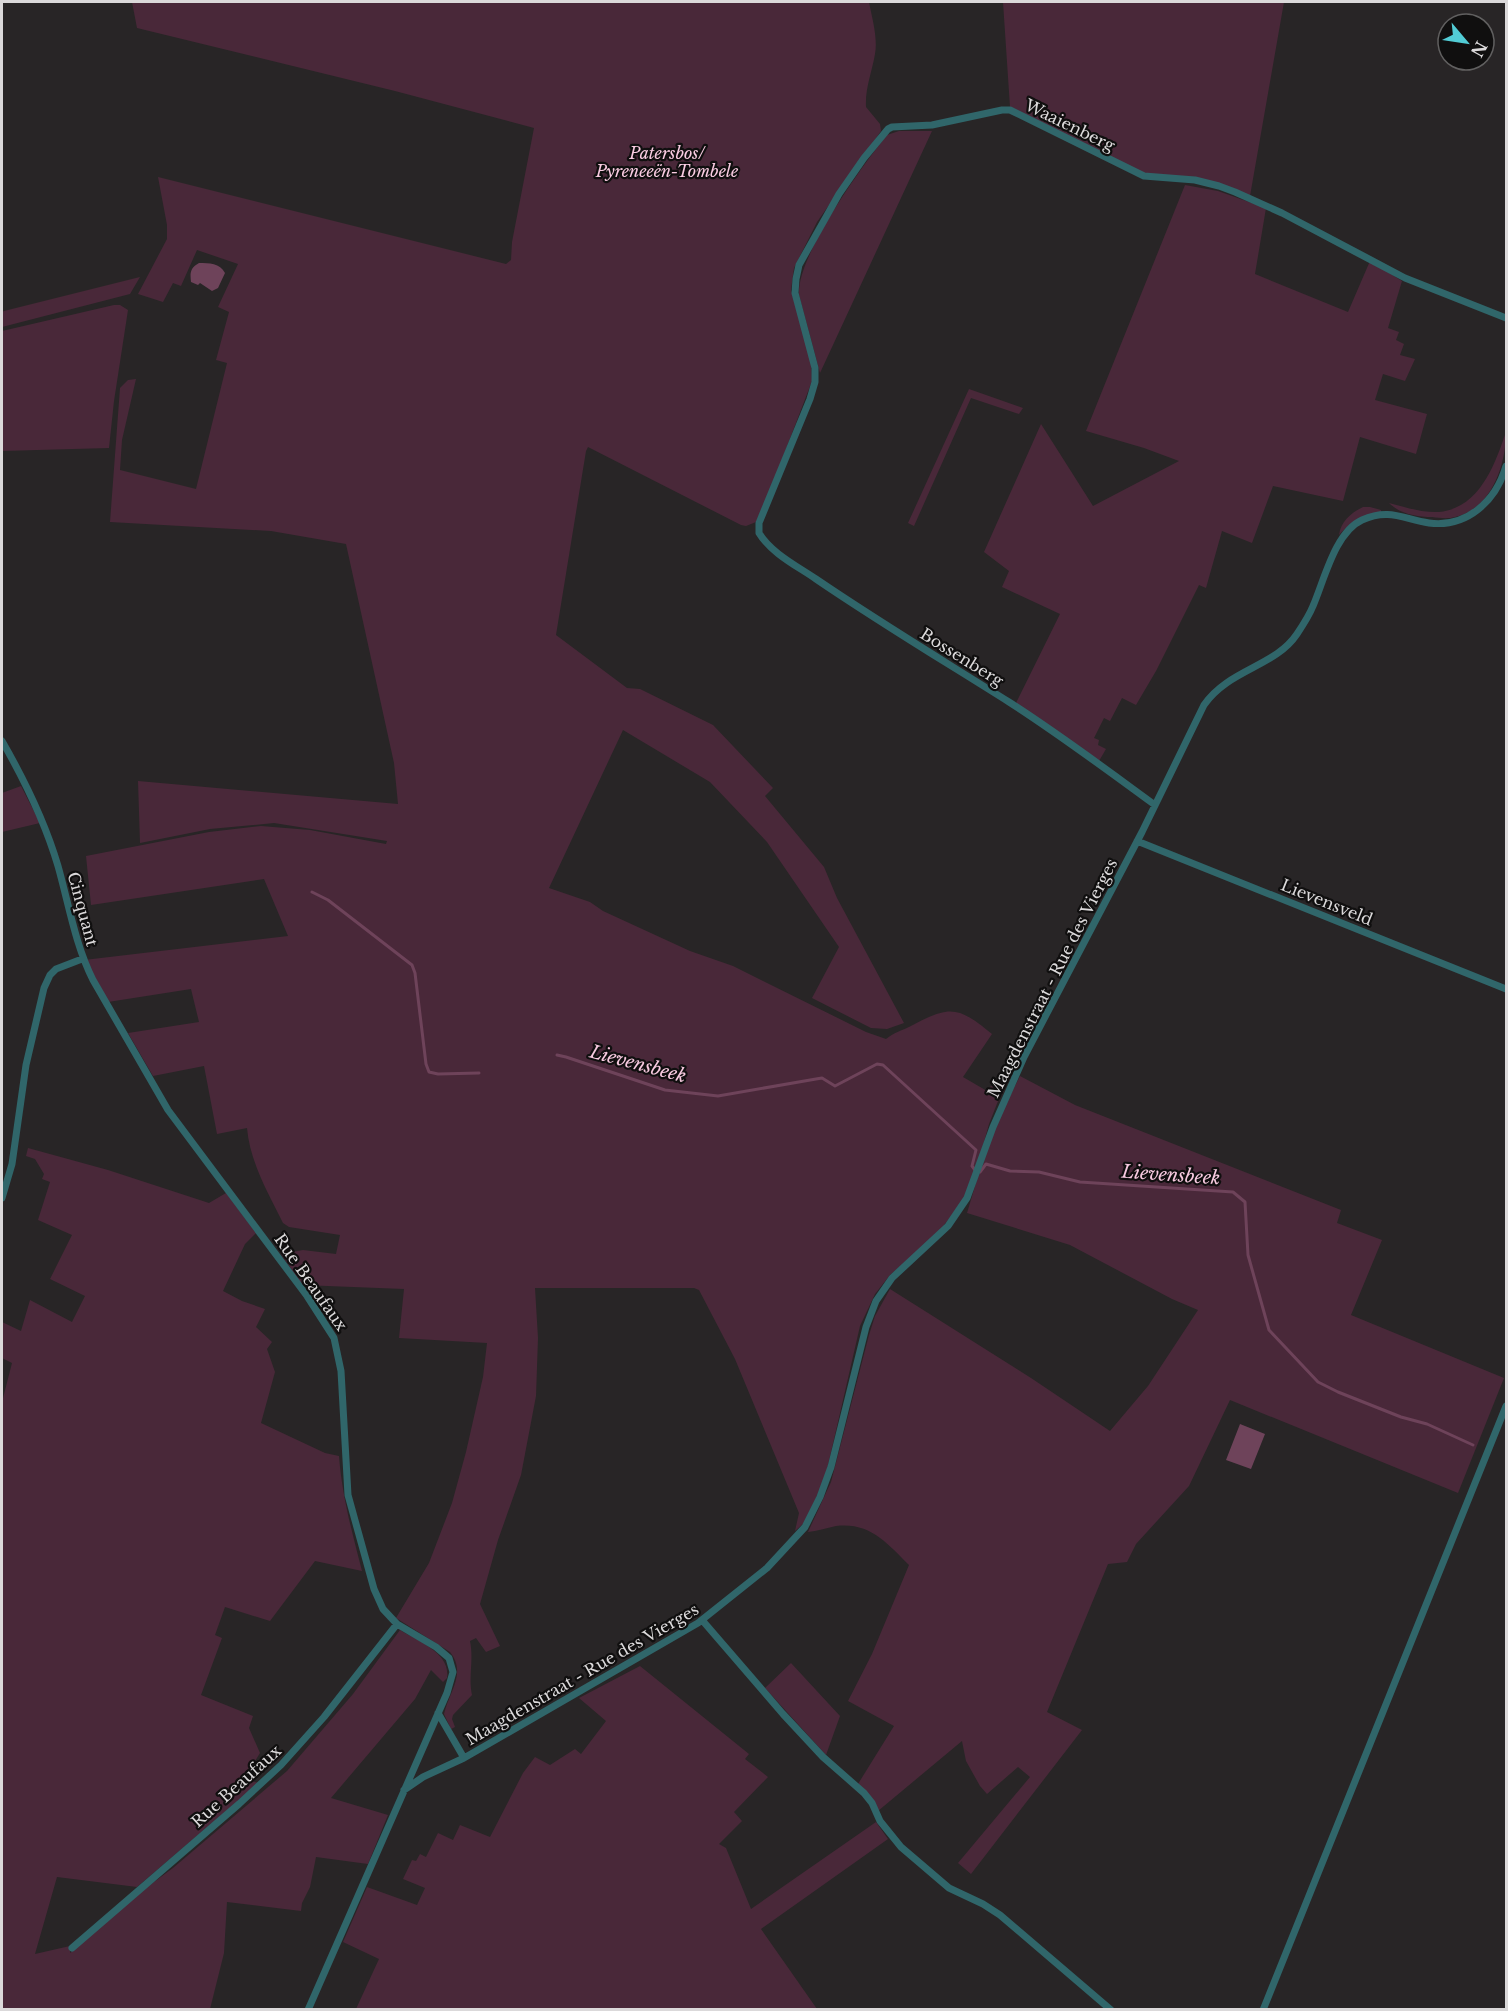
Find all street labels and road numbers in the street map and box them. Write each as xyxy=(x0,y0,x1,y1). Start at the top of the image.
street label: Waaienberg xyxy=(1021,94,1119,156)
street label: Bossenberg xyxy=(917,624,1008,691)
street label: Maagdenstraat - Rue des Vierges xyxy=(983,855,1121,1101)
street label: Cinquant xyxy=(63,870,103,948)
street label: Lievensveld xyxy=(1278,874,1376,930)
street label: Rue Beaufaux xyxy=(270,1230,352,1335)
street label: Maagdenstraat - Rue des Vierges xyxy=(462,1599,702,1749)
street label: Rue Beaufaux xyxy=(187,1740,285,1832)

